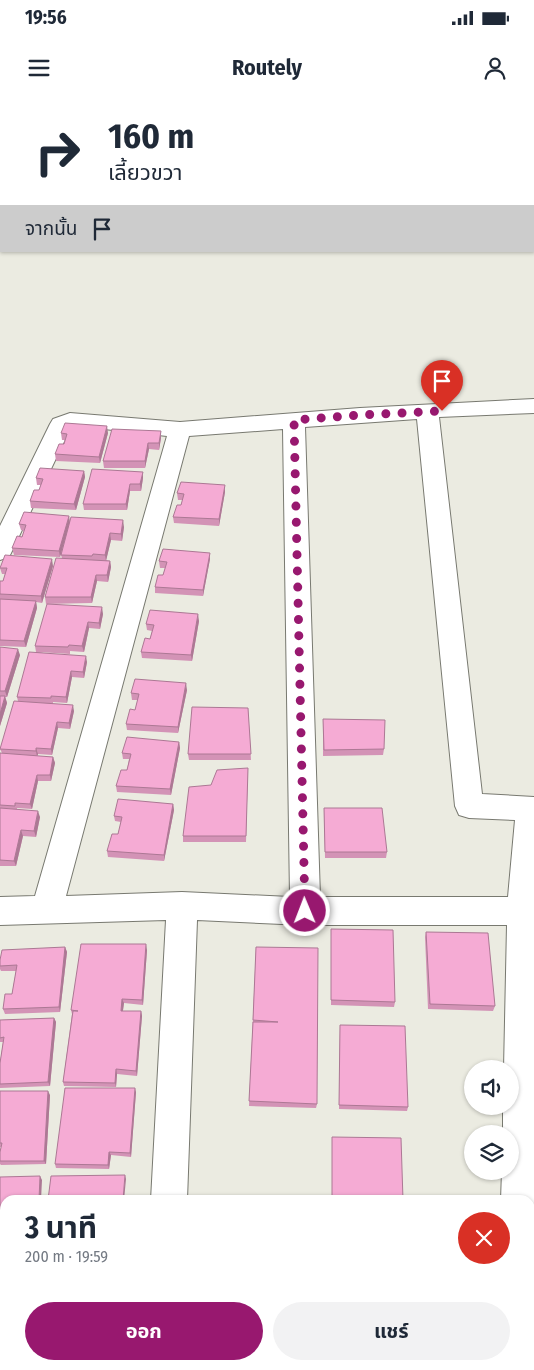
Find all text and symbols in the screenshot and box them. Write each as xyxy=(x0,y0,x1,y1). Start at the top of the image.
text: 19:56 xyxy=(25,6,67,29)
icon: menu xyxy=(25,54,53,82)
text: Routely xyxy=(232,54,302,81)
icon: person xyxy=(481,54,509,82)
text: 160 m xyxy=(108,115,194,157)
icon: right xyxy=(25,120,90,185)
text: เลี้ยวขวา xyxy=(108,159,183,186)
icon: arrive xyxy=(88,215,116,243)
text: จากนั้น xyxy=(25,217,78,240)
pin xyxy=(421,360,463,411)
icon: arrive xyxy=(428,367,456,395)
position arrow xyxy=(278,884,330,936)
map controls xyxy=(464,1060,519,1180)
button: sound xyxy=(464,1060,519,1115)
button: layers xyxy=(464,1125,519,1180)
text: 3 นาที xyxy=(25,1210,97,1246)
button: close xyxy=(458,1212,510,1264)
text: 200 m · 19:59 xyxy=(25,1247,108,1266)
button: ออก xyxy=(25,1302,263,1360)
button: แชร์ xyxy=(273,1302,510,1360)

